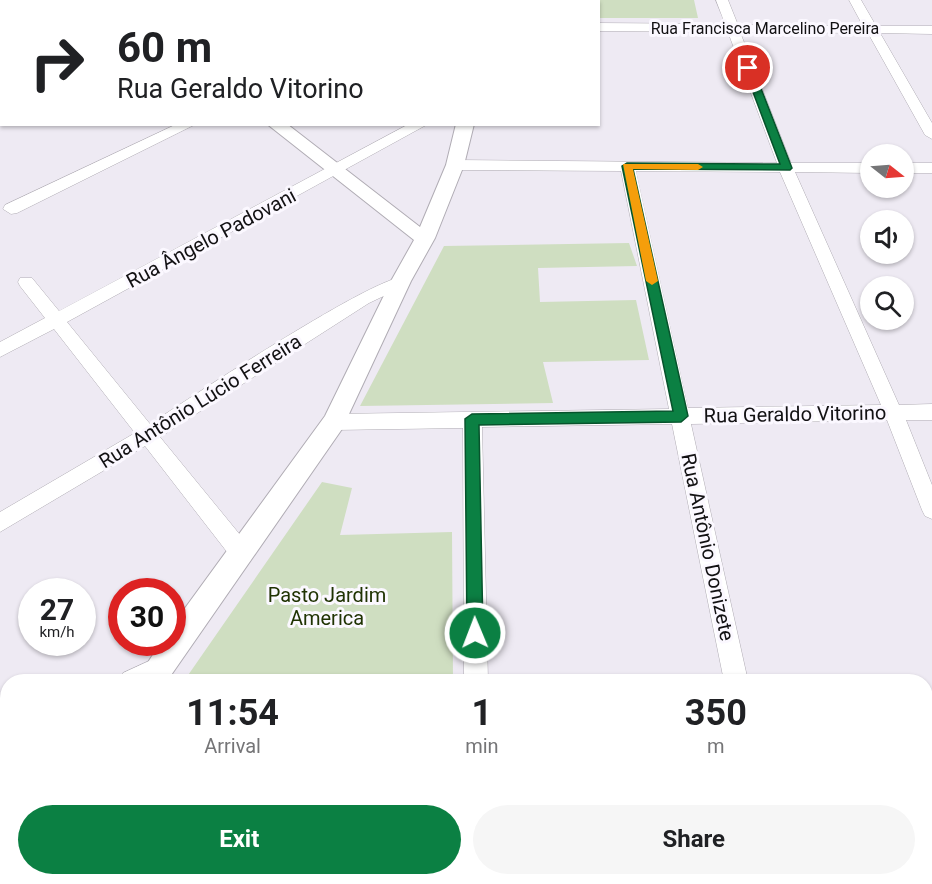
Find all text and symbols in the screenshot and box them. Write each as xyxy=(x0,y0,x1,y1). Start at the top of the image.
street label: Rua Francisca Marcelino Pereira xyxy=(651,19,879,38)
text: 60 m xyxy=(117,23,212,72)
icon: right xyxy=(18,24,96,102)
pin xyxy=(722,42,773,93)
icon: arrive xyxy=(731,51,764,84)
text: Rua Geraldo Vitorino xyxy=(117,73,364,105)
north arrow xyxy=(860,144,914,198)
map controls xyxy=(860,144,914,330)
street label: Rua Ângelo Padovani xyxy=(122,183,300,293)
button: sound xyxy=(860,210,914,264)
button: search xyxy=(860,276,914,330)
street label: Rua Antônio Lúcio Ferreira xyxy=(94,329,306,473)
street label: Rua Geraldo Vitorino xyxy=(703,400,887,428)
street label: Rua Antônio Donizete xyxy=(676,451,740,643)
speed limit sign: 30 xyxy=(108,578,186,656)
park label: Pasto Jardim America xyxy=(268,583,386,630)
text: 27 xyxy=(40,592,74,627)
position arrow xyxy=(443,601,507,665)
text: km/h xyxy=(39,623,75,641)
text: 11:54 xyxy=(186,692,279,734)
text: 1 xyxy=(472,692,492,734)
text: 350 xyxy=(685,692,747,734)
text: Arrival xyxy=(204,734,261,758)
text: min xyxy=(465,734,499,758)
text: m xyxy=(707,734,725,758)
button: Exit xyxy=(18,805,461,874)
button: Share xyxy=(473,805,915,874)

